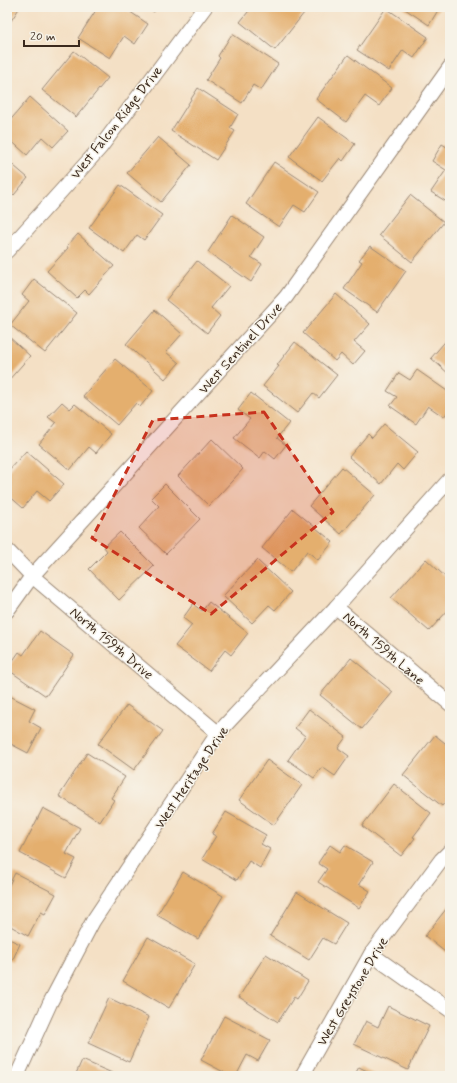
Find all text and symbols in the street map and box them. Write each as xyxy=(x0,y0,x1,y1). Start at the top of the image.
scale bar xyxy=(24,22,79,48)
text: 20 m xyxy=(30,29,56,45)
street label: West Falcon Ridge Drive xyxy=(67,62,167,183)
street label: West Sentinel Drive xyxy=(195,299,287,398)
street label: North 159th Drive xyxy=(66,604,157,684)
street label: North 159th Lane xyxy=(339,608,428,689)
street label: West Heritage Drive xyxy=(151,722,233,833)
street label: West Greystone Drive xyxy=(313,934,393,1049)

